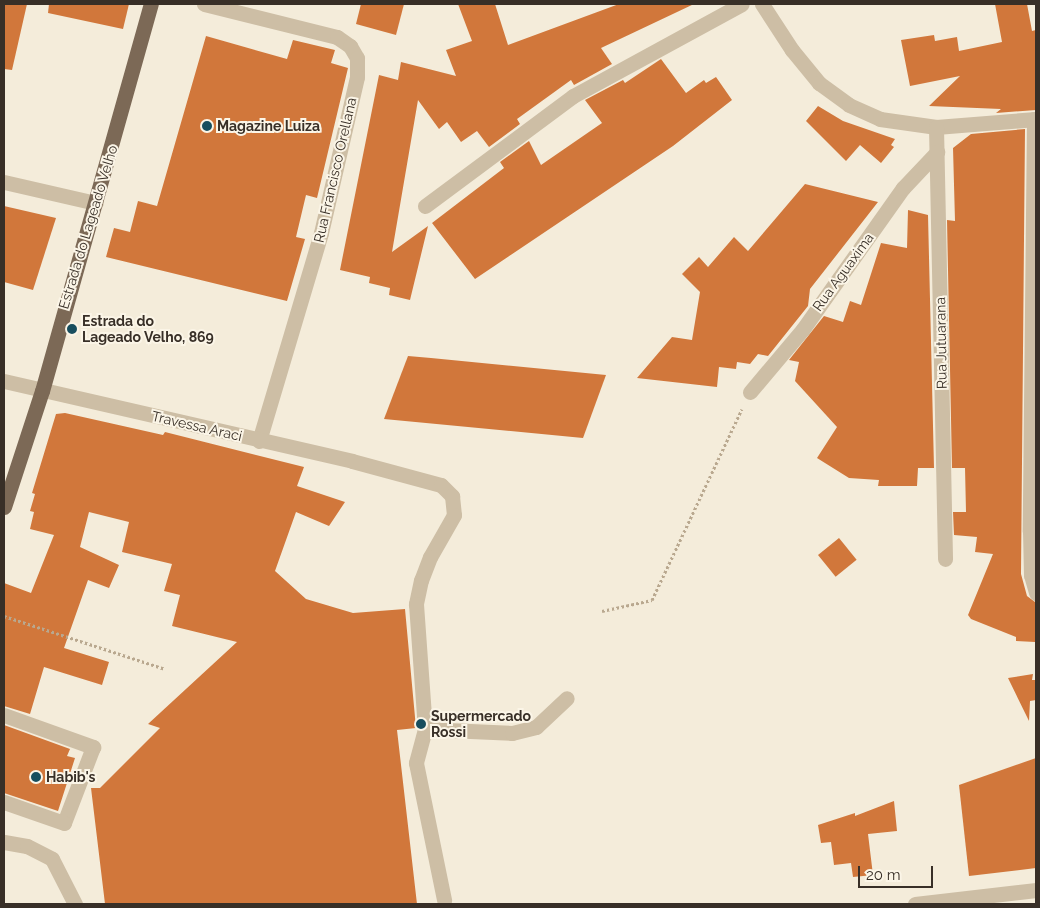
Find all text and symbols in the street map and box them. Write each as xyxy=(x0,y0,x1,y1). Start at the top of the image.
street label: Rua Francisco Orellana xyxy=(310,96,360,244)
place label: Magazine Luiza xyxy=(217,118,320,134)
marker: Magazine Luiza xyxy=(201,120,213,132)
street label: Estrada do Lageado Velho xyxy=(55,143,121,311)
street label: Rua Aguaxima xyxy=(809,229,877,315)
street label: Rua Jutuarana xyxy=(932,297,950,389)
place label: Estrada do Lageado Velho, 869 xyxy=(82,313,214,346)
marker: Estrada do Lageado Velho, 869 xyxy=(66,323,78,335)
street label: Travessa Araci xyxy=(150,407,244,445)
place label: Supermercado Rossi xyxy=(431,708,531,740)
marker: Supermercado Rossi xyxy=(415,718,427,730)
place label: Habib's xyxy=(46,769,95,785)
marker: Habib's xyxy=(30,771,42,783)
scale bar xyxy=(860,856,935,888)
text: 20 m xyxy=(866,866,901,884)

